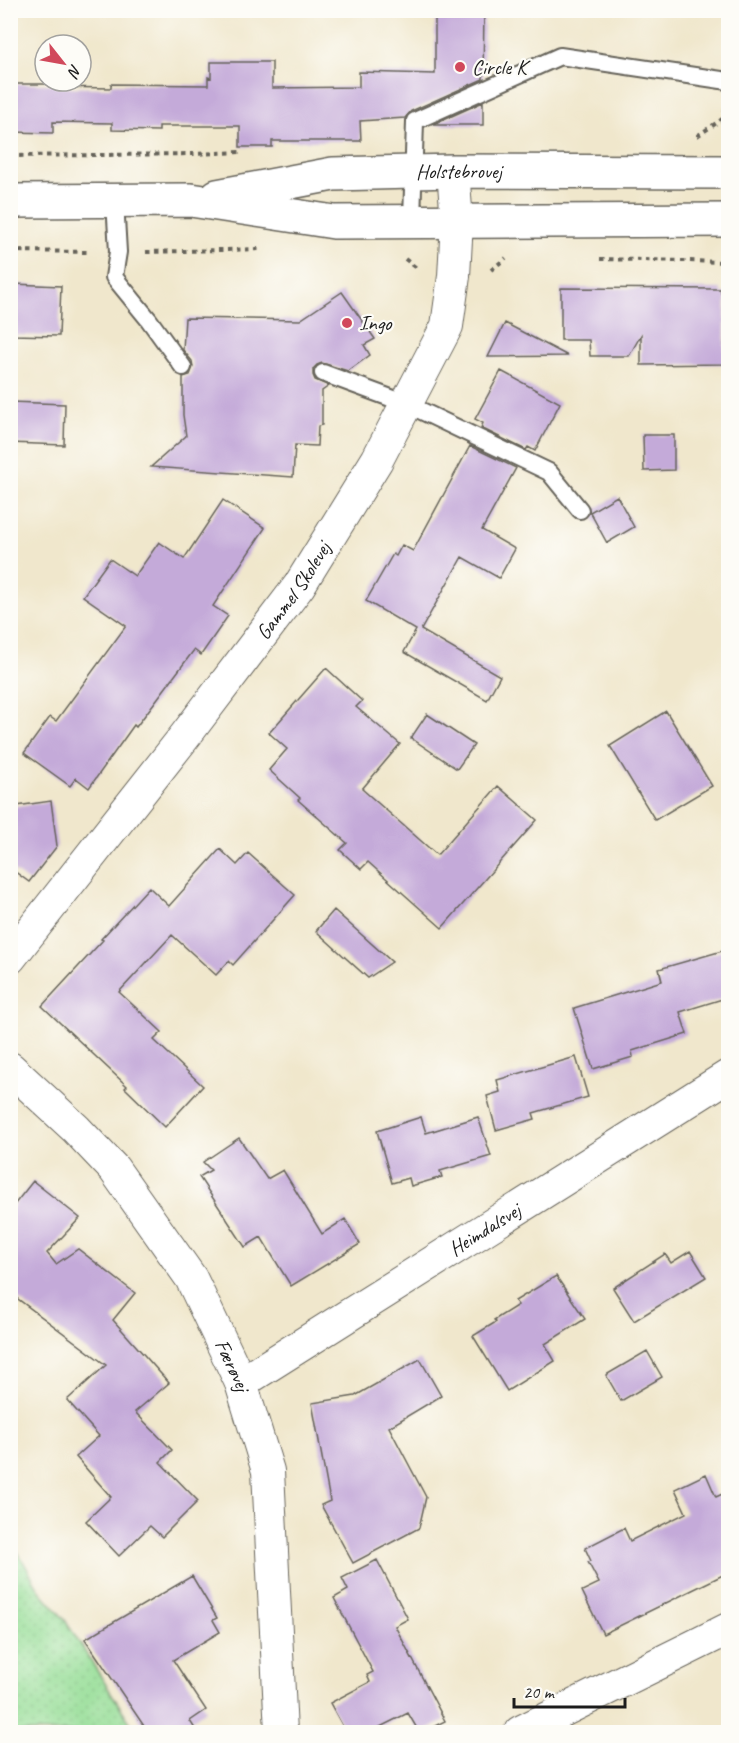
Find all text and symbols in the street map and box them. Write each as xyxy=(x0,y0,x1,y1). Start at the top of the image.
north arrow xyxy=(33,33,93,93)
place label: Circle K xyxy=(472,54,531,80)
marker: Circle K xyxy=(453,60,467,74)
text: N xyxy=(62,61,86,82)
street label: Holstebrovej xyxy=(416,158,505,185)
place label: Ingo xyxy=(359,310,393,336)
marker: Ingo xyxy=(340,316,354,330)
street label: Gammel Skolevej xyxy=(250,535,338,645)
street label: Heimdalsvej xyxy=(444,1196,528,1262)
street label: Færøvej xyxy=(209,1335,256,1397)
scale bar xyxy=(514,1671,625,1709)
text: 20 m xyxy=(523,1681,556,1703)

